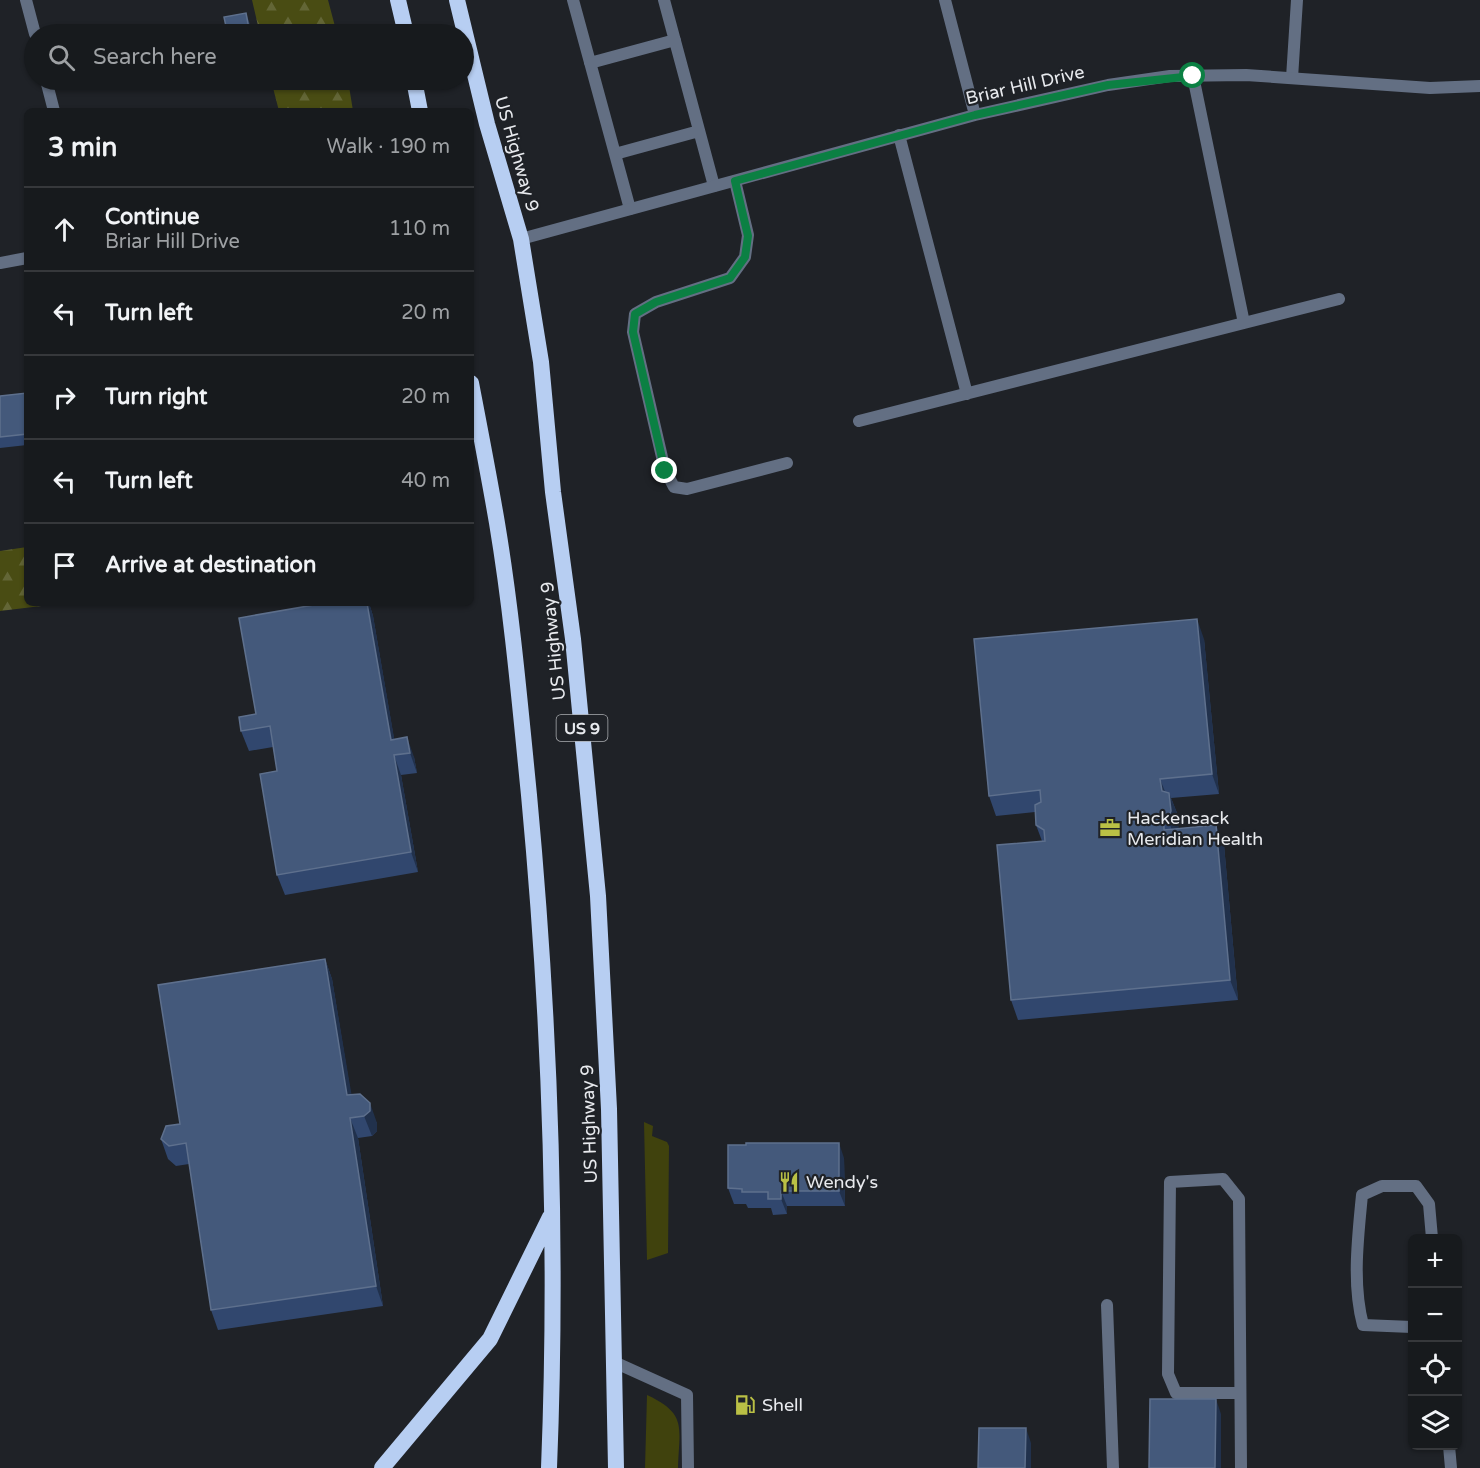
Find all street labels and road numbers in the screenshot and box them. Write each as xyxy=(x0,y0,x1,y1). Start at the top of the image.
street label: Briar Hill Drive xyxy=(963,61,1087,109)
street label: US Highway 9 xyxy=(490,94,544,214)
street label: US Highway 9 xyxy=(536,581,570,701)
road number: US 9 xyxy=(556,715,608,741)
street label: US Highway 9 xyxy=(576,1064,602,1184)

